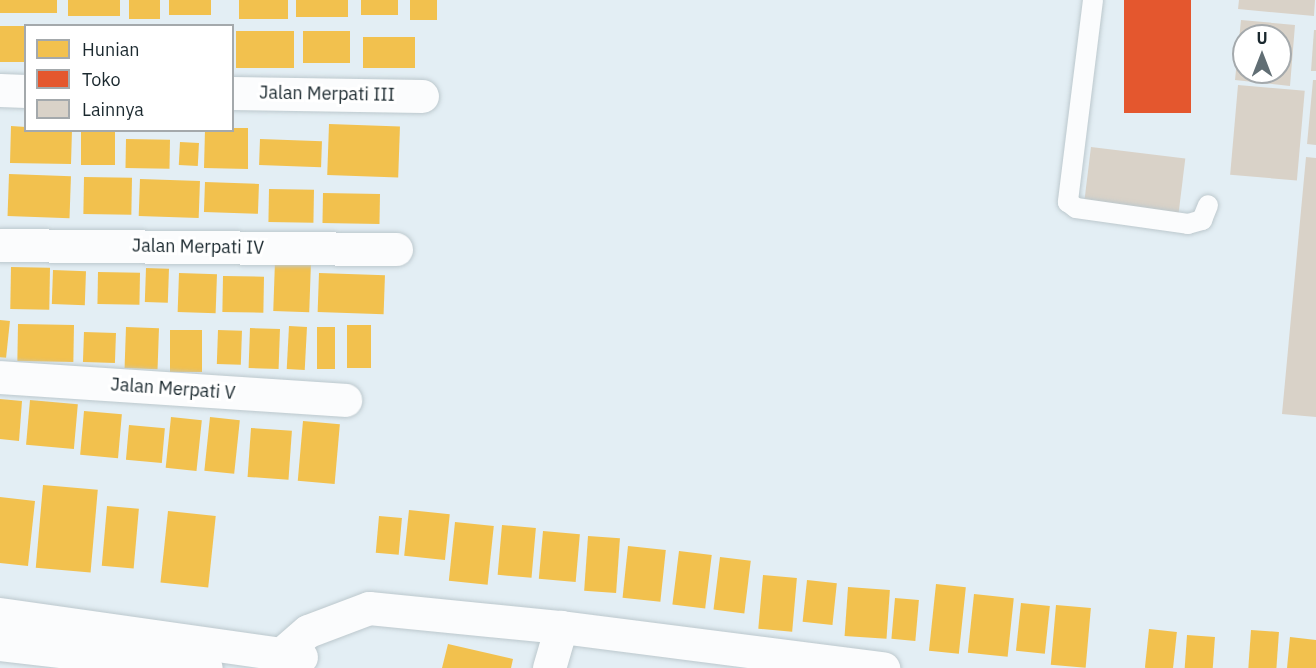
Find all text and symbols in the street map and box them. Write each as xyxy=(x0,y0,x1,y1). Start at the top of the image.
legend xyxy=(24,24,234,132)
north arrow xyxy=(1232,24,1292,84)
text: U xyxy=(1256,28,1268,48)
text: Hunian xyxy=(82,38,140,61)
text: Toko xyxy=(82,68,120,91)
street label: Jalan Merpati III xyxy=(259,82,395,106)
text: Lainnya xyxy=(82,98,144,121)
street label: Jalan Merpati IV xyxy=(132,235,264,259)
street label: Jalan Merpati V xyxy=(110,374,236,404)

